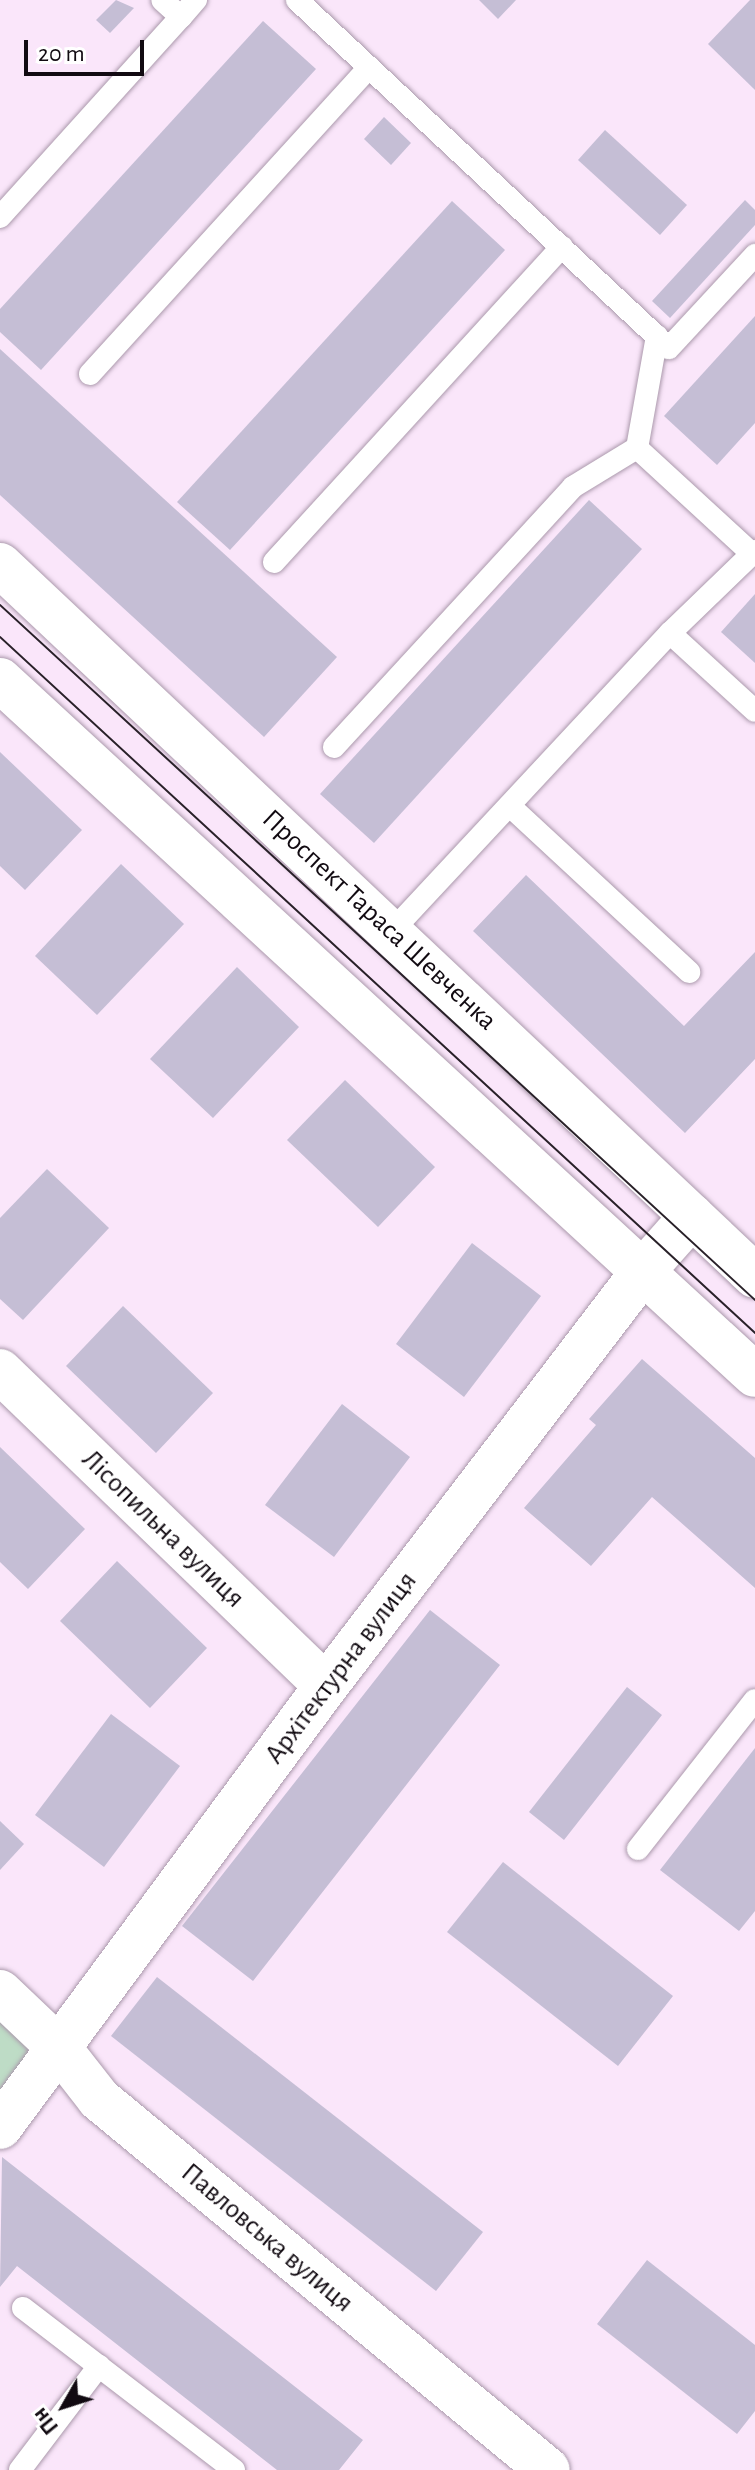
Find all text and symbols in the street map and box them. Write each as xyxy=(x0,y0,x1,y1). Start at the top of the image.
scale bar xyxy=(28,24,148,74)
text: 20 m xyxy=(38,42,85,66)
street label: Проспект Тараса Шевченка xyxy=(255,802,503,1038)
street label: Лісопильна вулиця xyxy=(75,1443,251,1615)
street label: Архітектурна вулиця xyxy=(258,1565,424,1771)
street label: Павловська вулиця xyxy=(174,2156,360,2320)
north arrow xyxy=(24,2366,104,2446)
text: Пн xyxy=(28,2404,62,2438)

